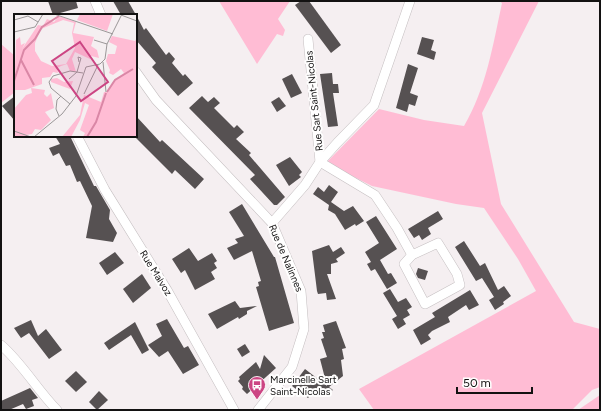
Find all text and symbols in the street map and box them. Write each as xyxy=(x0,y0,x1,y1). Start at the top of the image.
inset map xyxy=(14,14,137,137)
street label: Rue Sart Saint-Nicolas xyxy=(302,50,326,152)
street label: Rue de Nalinnes xyxy=(266,222,306,294)
street label: Rue Malvoz xyxy=(137,248,175,298)
scale bar xyxy=(457,369,532,395)
place label: Marcinelle Sart Saint-Nicolas xyxy=(270,373,337,398)
bus stop icon: Marcinelle Sart Saint-Nicolas xyxy=(247,375,267,400)
text: 50 m xyxy=(463,376,491,390)

